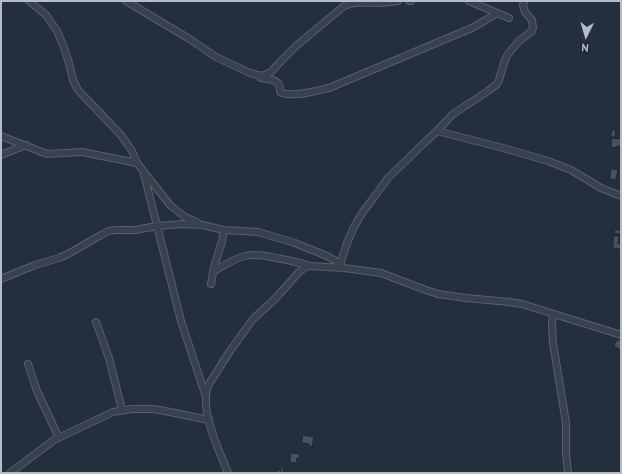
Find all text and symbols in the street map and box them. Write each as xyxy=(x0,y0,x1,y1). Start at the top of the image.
north arrow xyxy=(566,16,606,56)
text: N xyxy=(581,41,589,55)

